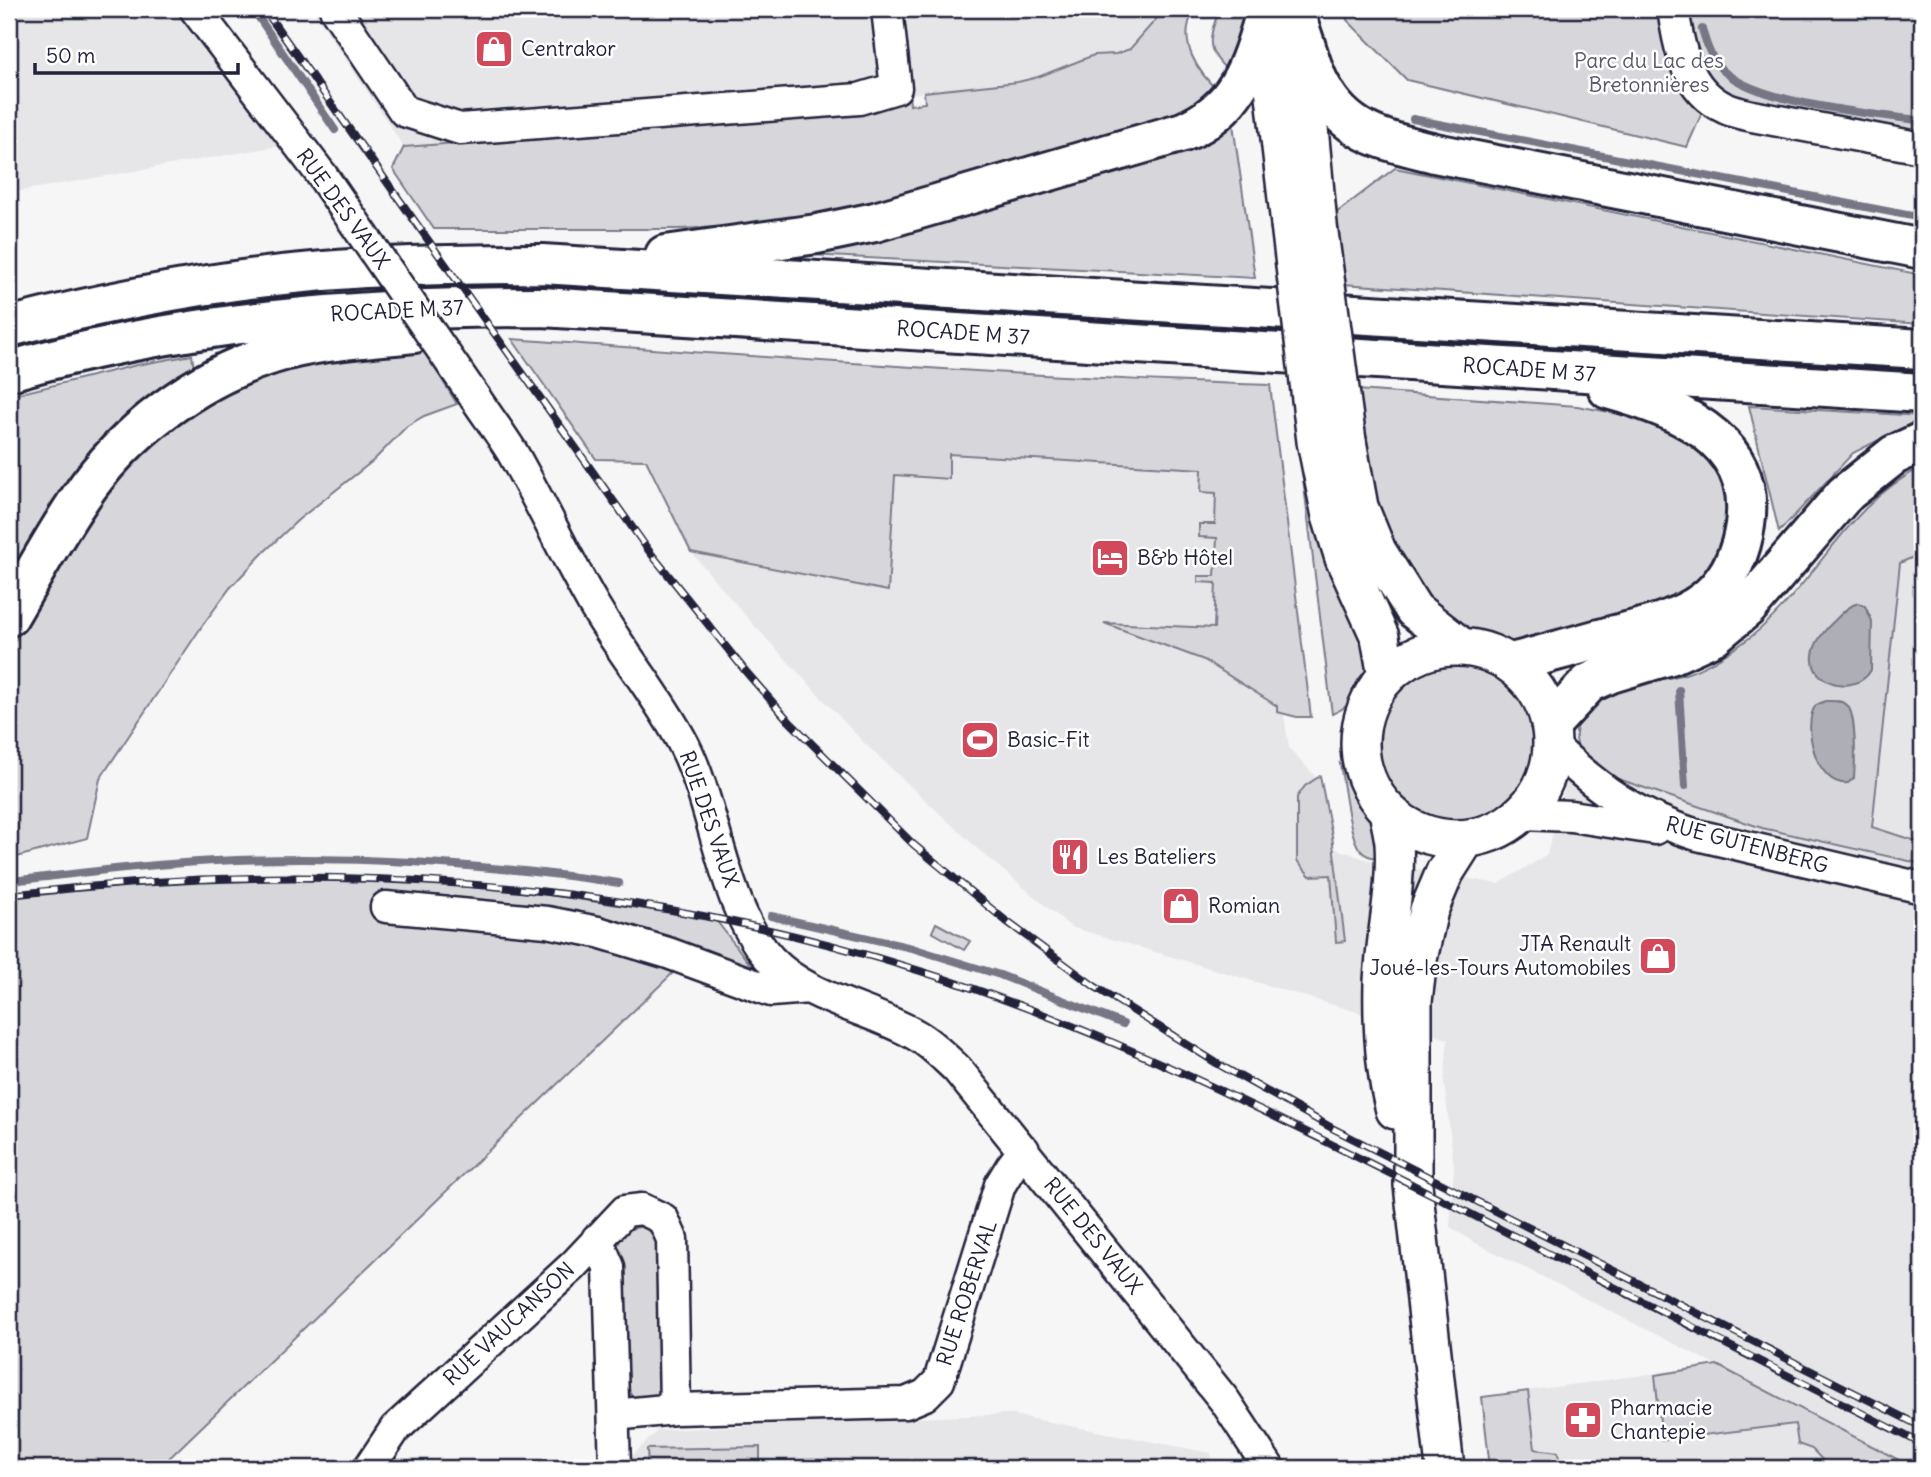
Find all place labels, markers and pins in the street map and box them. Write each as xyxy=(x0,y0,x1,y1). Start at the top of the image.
shop icon: Centrakor xyxy=(473,28,515,70)
place label: Centrakor xyxy=(521,35,616,62)
hotel icon: B&b Hôtel xyxy=(1089,537,1131,579)
place label: B&b Hôtel xyxy=(1137,544,1233,571)
sports icon: Basic-Fit xyxy=(959,719,1001,761)
place label: Basic-Fit xyxy=(1007,726,1090,753)
restaurant icon: Les Bateliers xyxy=(1049,836,1091,878)
place label: Les Bateliers xyxy=(1097,843,1216,870)
shop icon: Romian xyxy=(1160,885,1202,927)
place label: Romian xyxy=(1208,892,1280,919)
place label: JTA Renault Joué-les-Tours Automobiles xyxy=(1369,930,1631,981)
shop icon: JTA Renault Joué-les-Tours Automobiles xyxy=(1637,935,1679,977)
place label: Pharmacie Chantepie xyxy=(1610,1394,1712,1445)
pharmacy icon: Pharmacie Chantepie xyxy=(1562,1399,1604,1441)

